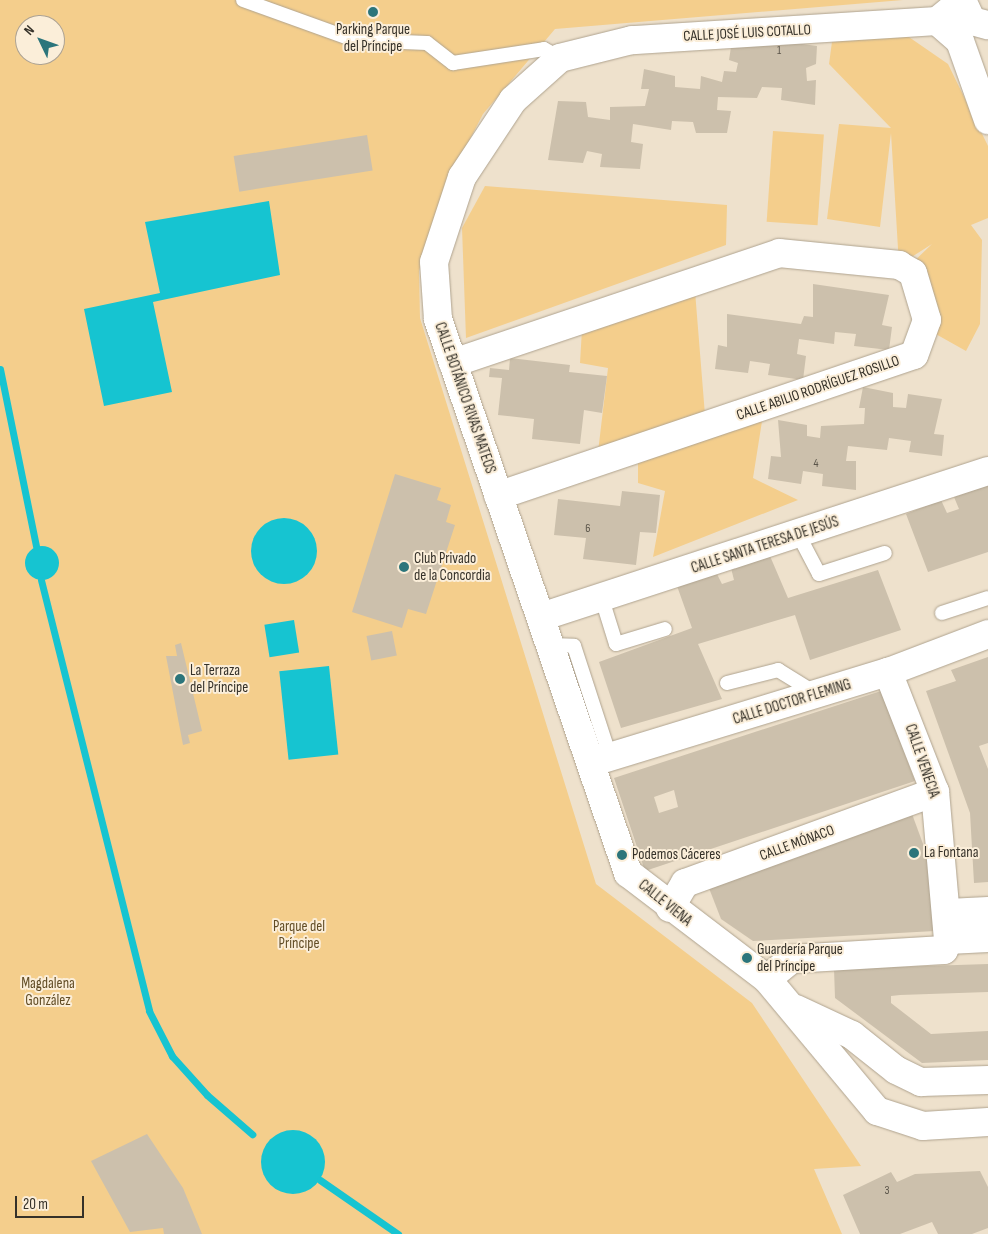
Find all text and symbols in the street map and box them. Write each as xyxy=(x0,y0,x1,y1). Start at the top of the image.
marker: Parking Parque del Príncipe xyxy=(367,6,379,18)
north arrow xyxy=(15,15,65,65)
place label: Parking Parque del Príncipe xyxy=(336,20,410,55)
street label: CALLE JOSÉ LUIS COTALLO xyxy=(683,21,811,45)
text: N xyxy=(20,22,38,39)
house number: 1 xyxy=(777,44,781,58)
street label: CALLE BOTÁNICO RIVAS MATEOS xyxy=(431,320,499,476)
street label: CALLE ABILIO RODRÍGUEZ ROSILLO xyxy=(734,352,902,424)
house number: 4 xyxy=(813,457,819,471)
street label: CALLE SANTA TERESA DE JESÚS xyxy=(689,513,841,577)
house number: 6 xyxy=(585,522,591,536)
place label: Club Privado de la Concordia xyxy=(414,549,490,584)
marker: Club Privado de la Concordia xyxy=(398,561,410,573)
place label: La Terraza del Príncipe xyxy=(190,661,248,696)
marker: La Terraza del Príncipe xyxy=(174,673,186,685)
street label: CALLE DOCTOR FLEMING xyxy=(731,675,853,729)
street label: CALLE VENECIA xyxy=(901,722,943,800)
street label: CALLE MÓNACO xyxy=(757,821,837,865)
place label: La Fontana xyxy=(924,844,978,862)
place label: Podemos Cáceres xyxy=(632,846,721,864)
marker: La Fontana xyxy=(908,847,920,859)
marker: Podemos Cáceres xyxy=(616,849,628,861)
street label: CALLE VIENA xyxy=(635,876,695,930)
park label: Parque del Príncipe xyxy=(273,917,325,952)
place label: Guardería Parque del Príncipe xyxy=(757,940,843,975)
marker: Guardería Parque del Príncipe xyxy=(741,952,753,964)
park label: Magdalena González xyxy=(21,974,75,1009)
house number: 3 xyxy=(884,1184,890,1198)
scale bar xyxy=(18,1186,86,1218)
text: 20 m xyxy=(23,1195,48,1214)

